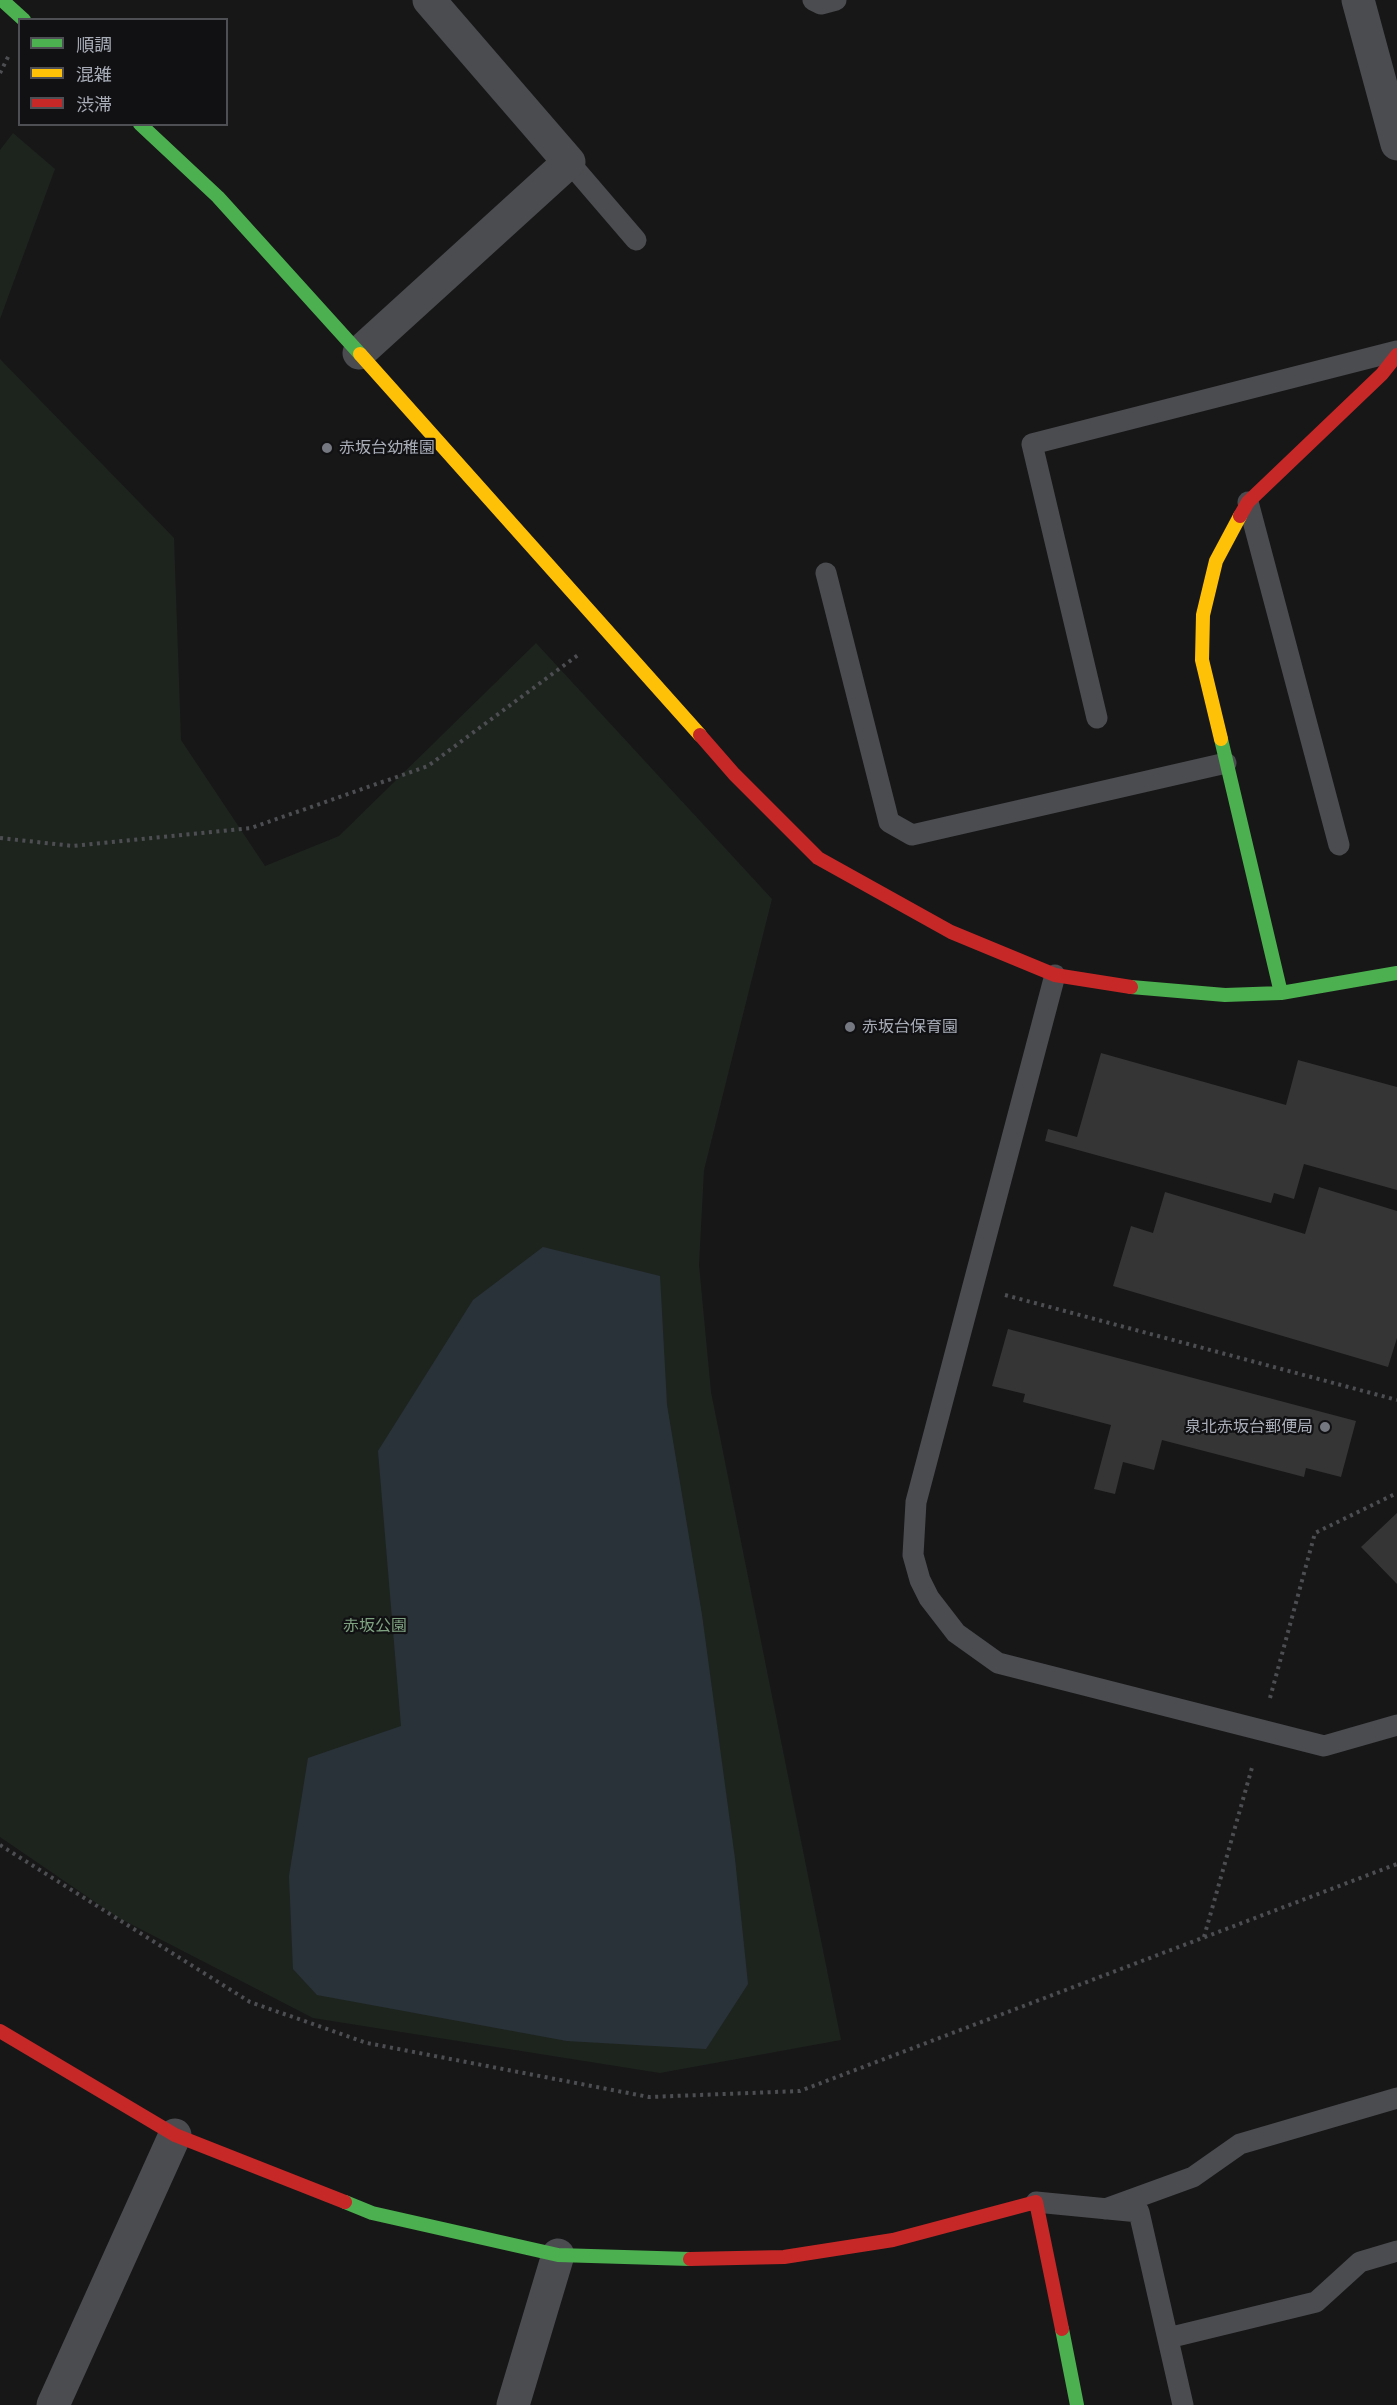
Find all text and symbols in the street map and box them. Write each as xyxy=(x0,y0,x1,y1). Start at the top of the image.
legend xyxy=(18,18,228,126)
text: 順調 xyxy=(76,33,112,56)
text: 混雑 xyxy=(76,63,112,86)
text: 渋滞 xyxy=(76,93,112,116)
place label: 赤坂台幼稚園 xyxy=(339,438,435,458)
marker: 赤坂台幼稚園 xyxy=(320,441,334,455)
place label: 赤坂台保育園 xyxy=(862,1017,958,1037)
marker: 赤坂台保育園 xyxy=(843,1020,857,1034)
place label: 泉北赤坂台郵便局 xyxy=(1185,1417,1313,1437)
marker: 泉北赤坂台郵便局 xyxy=(1318,1420,1332,1434)
park label: 赤坂公園 xyxy=(343,1616,407,1636)

